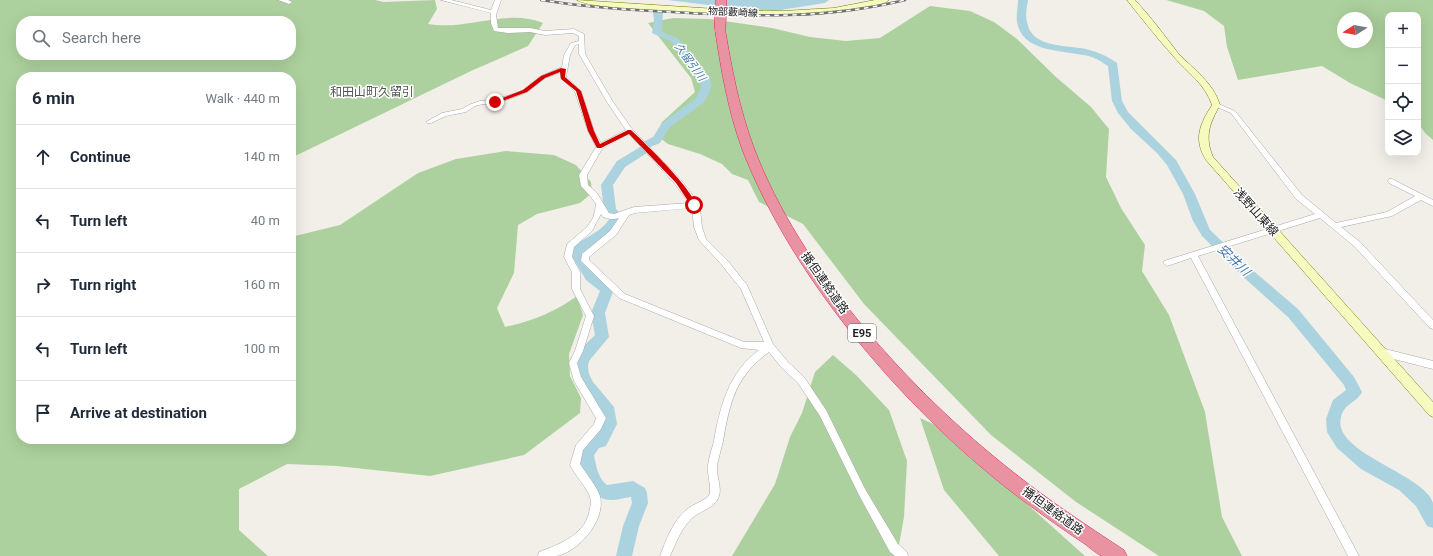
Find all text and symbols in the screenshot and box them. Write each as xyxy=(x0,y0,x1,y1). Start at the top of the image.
street label: 物部藪崎線 xyxy=(708,5,758,19)
north arrow xyxy=(1337,12,1373,48)
map controls xyxy=(1385,12,1421,156)
button: + xyxy=(1385,12,1421,48)
search box xyxy=(16,16,296,60)
icon: search xyxy=(30,27,52,49)
text: Search here xyxy=(62,29,141,47)
water label: 久留引川 xyxy=(672,40,709,84)
button: − xyxy=(1385,48,1421,84)
button: locate xyxy=(1385,84,1421,120)
district label: 和田山町久留引 xyxy=(330,85,414,99)
text: 6 min xyxy=(32,88,75,108)
text: Walk · 440 m xyxy=(205,91,280,106)
route end xyxy=(486,93,504,111)
button: layers xyxy=(1385,120,1421,156)
icon: ahead xyxy=(32,146,54,168)
text: Continue xyxy=(70,148,131,166)
text: 140 m xyxy=(243,149,280,164)
street label: 浅野山東線 xyxy=(1231,185,1281,239)
route start xyxy=(685,196,703,214)
icon: left xyxy=(32,210,54,232)
text: Turn left xyxy=(70,212,127,230)
text: 40 m xyxy=(251,213,280,228)
water label: 安井川 xyxy=(1215,241,1255,280)
street label: 播但連絡道路 xyxy=(799,249,851,317)
icon: right xyxy=(32,274,54,296)
text: Turn right xyxy=(70,276,136,294)
text: 160 m xyxy=(243,277,280,292)
road number: E95 xyxy=(848,324,876,342)
icon: left xyxy=(32,338,54,360)
text: Turn left xyxy=(70,340,127,358)
text: 100 m xyxy=(243,341,280,356)
icon: arrive xyxy=(32,402,54,424)
text: Arrive at destination xyxy=(70,404,207,422)
street label: 播但連絡道路 xyxy=(1020,484,1086,538)

